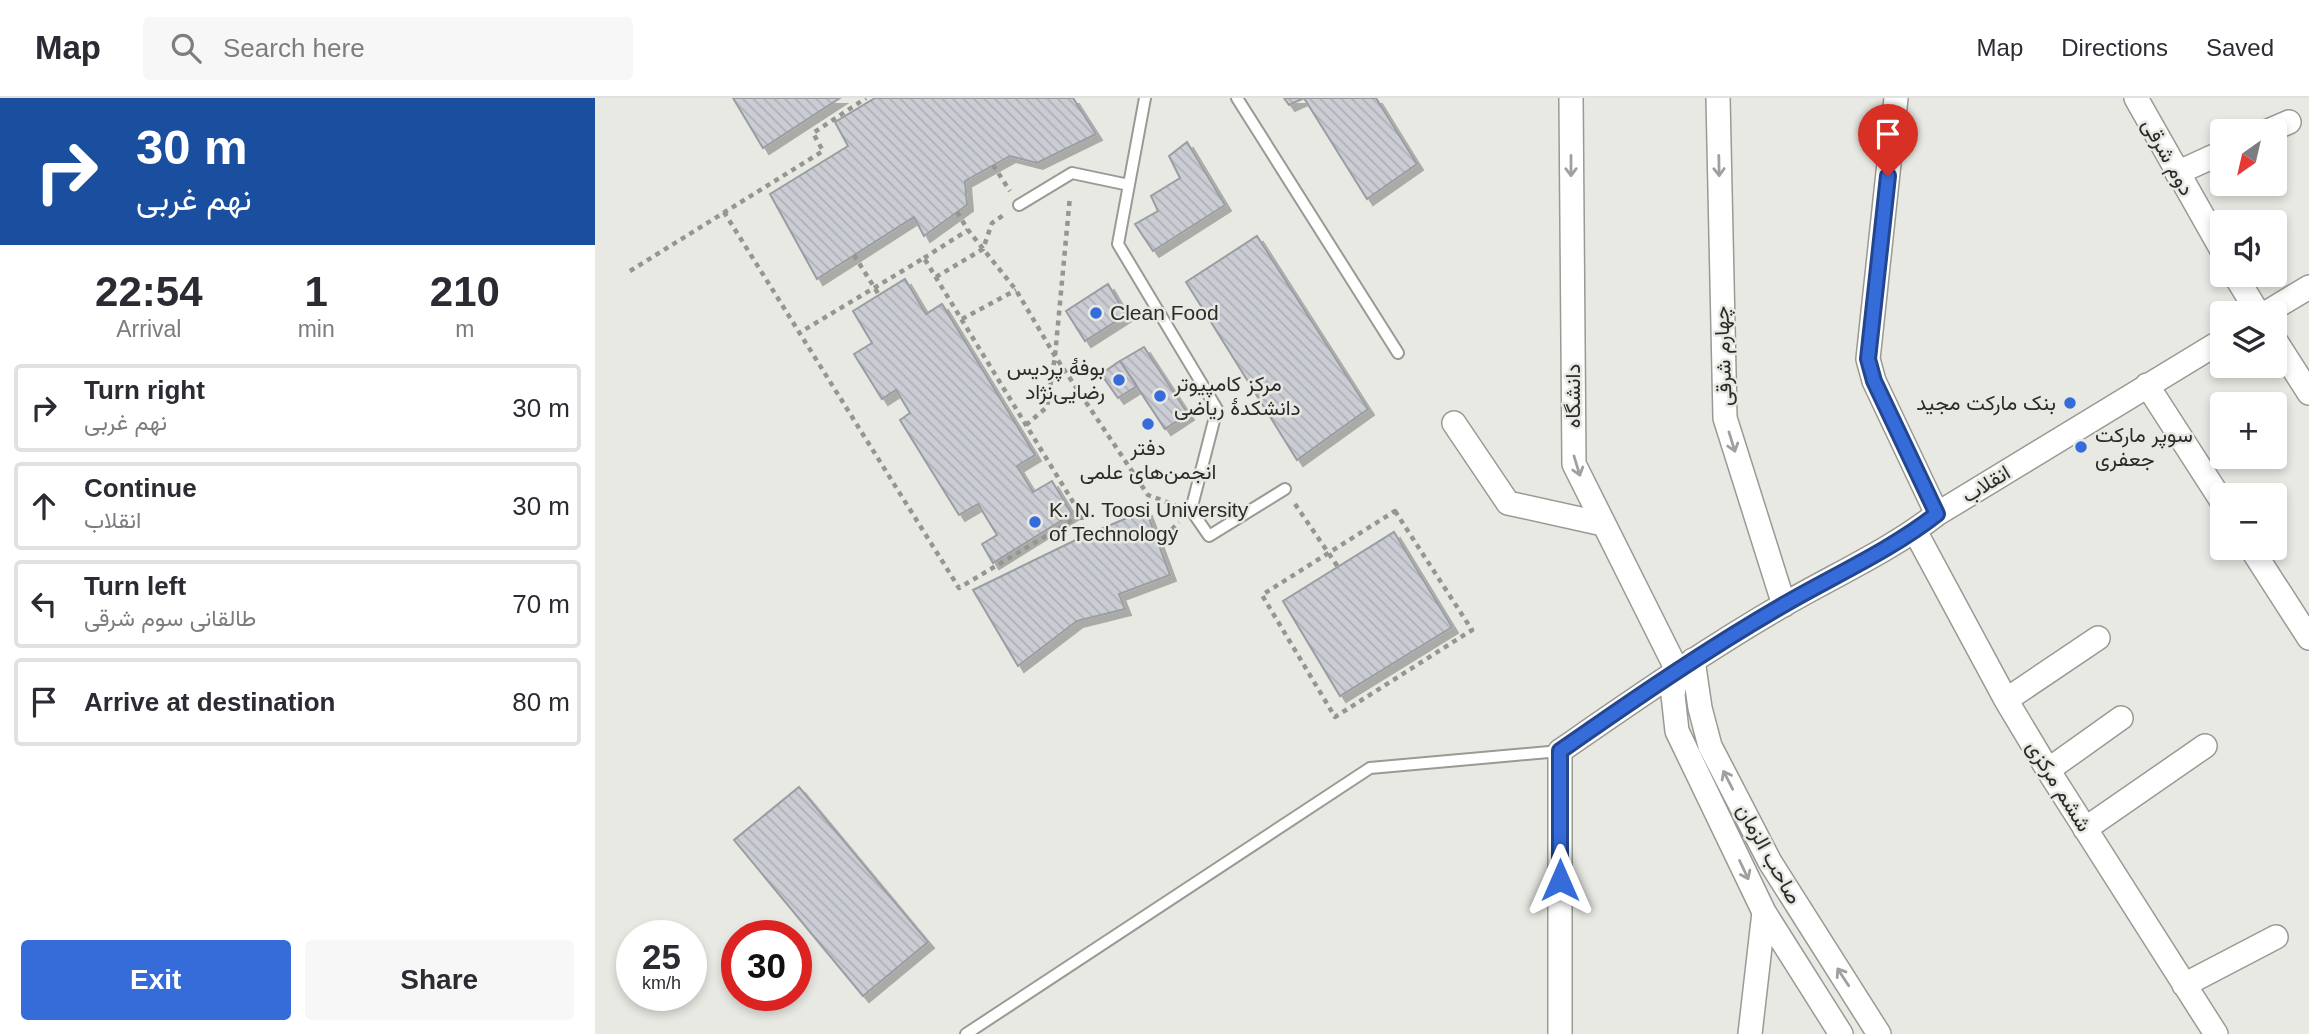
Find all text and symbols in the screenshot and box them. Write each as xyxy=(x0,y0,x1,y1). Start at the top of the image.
search box xyxy=(143,17,633,80)
text: Map xyxy=(35,29,101,66)
icon: search xyxy=(167,29,205,67)
text: Search here xyxy=(223,33,365,63)
text: Map xyxy=(1977,34,2023,61)
text: Directions xyxy=(2061,34,2168,61)
text: Saved xyxy=(2206,34,2274,61)
pin xyxy=(1858,104,1918,176)
street label: دوم شرقی xyxy=(2135,114,2199,201)
icon: arrive xyxy=(1869,115,1907,153)
north arrow xyxy=(2210,119,2287,196)
map controls xyxy=(2210,119,2287,560)
text: 30 m xyxy=(136,120,248,174)
icon: right xyxy=(21,126,112,217)
one-way arrow xyxy=(1564,154,1578,177)
one-way arrow xyxy=(1713,154,1726,177)
text: نهم غربی xyxy=(136,181,252,217)
button: sound xyxy=(2210,210,2287,287)
text: 22:54 xyxy=(95,268,203,315)
text: 1 xyxy=(304,268,328,315)
text: 210 xyxy=(430,268,500,315)
place label: Clean Food xyxy=(1110,301,1219,324)
button: layers xyxy=(2210,301,2287,378)
marker: Clean Food xyxy=(1088,305,1104,321)
street label: چهارم شرقی xyxy=(1709,305,1739,407)
text: Arrival xyxy=(116,316,181,342)
text: min xyxy=(298,316,335,342)
text: m xyxy=(455,316,474,342)
place label: بوفهٔ پردیس رضایی‌نژاد xyxy=(1007,356,1105,405)
street label: دانشگاه xyxy=(1561,364,1584,428)
marker: بوفهٔ پردیس رضایی‌نژاد xyxy=(1111,372,1127,388)
place label: مرکز کامپیوتر دانشکدهٔ ریاضی xyxy=(1173,372,1301,421)
text: Turn right xyxy=(84,375,205,405)
marker: مرکز کامپیوتر دانشکدهٔ ریاضی xyxy=(1152,388,1168,404)
icon: right xyxy=(25,389,63,427)
place label: بنک‌ مارکت مجید xyxy=(1916,391,2056,416)
button: + xyxy=(2210,392,2287,469)
text: 30 m xyxy=(512,393,570,423)
marker: بنک‌ مارکت مجید xyxy=(2062,395,2078,411)
text: نهم غربی xyxy=(84,409,167,435)
marker: دفتر انجمن‌های علمی xyxy=(1140,416,1156,432)
place label: سوپر مارکت جعفری xyxy=(2095,423,2193,472)
one-way arrow xyxy=(1726,430,1739,452)
place label: دفتر انجمن‌های علمی xyxy=(1080,436,1216,484)
marker: سوپر مارکت جعفری xyxy=(2073,439,2089,455)
one-way arrow xyxy=(1571,455,1584,477)
street label: انقلاب xyxy=(1957,460,2015,508)
text: Continue xyxy=(84,473,197,503)
button: − xyxy=(2210,483,2287,560)
icon: ahead xyxy=(25,487,63,525)
text: 30 m xyxy=(512,491,570,521)
place label: K. N. Toosi University of Technology xyxy=(1049,498,1249,545)
text: انقلاب xyxy=(84,507,141,533)
marker: K. N. Toosi University of Technology xyxy=(1027,514,1043,530)
text: Turn left xyxy=(84,571,186,601)
icon: left xyxy=(25,585,63,623)
text: 70 m xyxy=(512,589,570,619)
text: طالقانی سوم شرقی xyxy=(84,605,256,631)
icon: arrive xyxy=(25,683,63,721)
text: Arrive at destination xyxy=(84,687,335,717)
text: 80 m xyxy=(512,687,570,717)
street label: ششم مرکزی xyxy=(2020,736,2096,837)
one-way arrow xyxy=(1721,770,1734,791)
street label: صاحب الزمان xyxy=(1731,800,1806,909)
position arrow xyxy=(1523,843,1597,917)
one-way arrow xyxy=(1737,859,1751,880)
speed limit sign: 30 xyxy=(721,920,812,1011)
text: 25 xyxy=(642,937,681,976)
button: Exit xyxy=(21,940,291,1020)
button: Share xyxy=(305,940,574,1020)
one-way arrow xyxy=(1835,967,1849,987)
text: km/h xyxy=(642,973,681,993)

